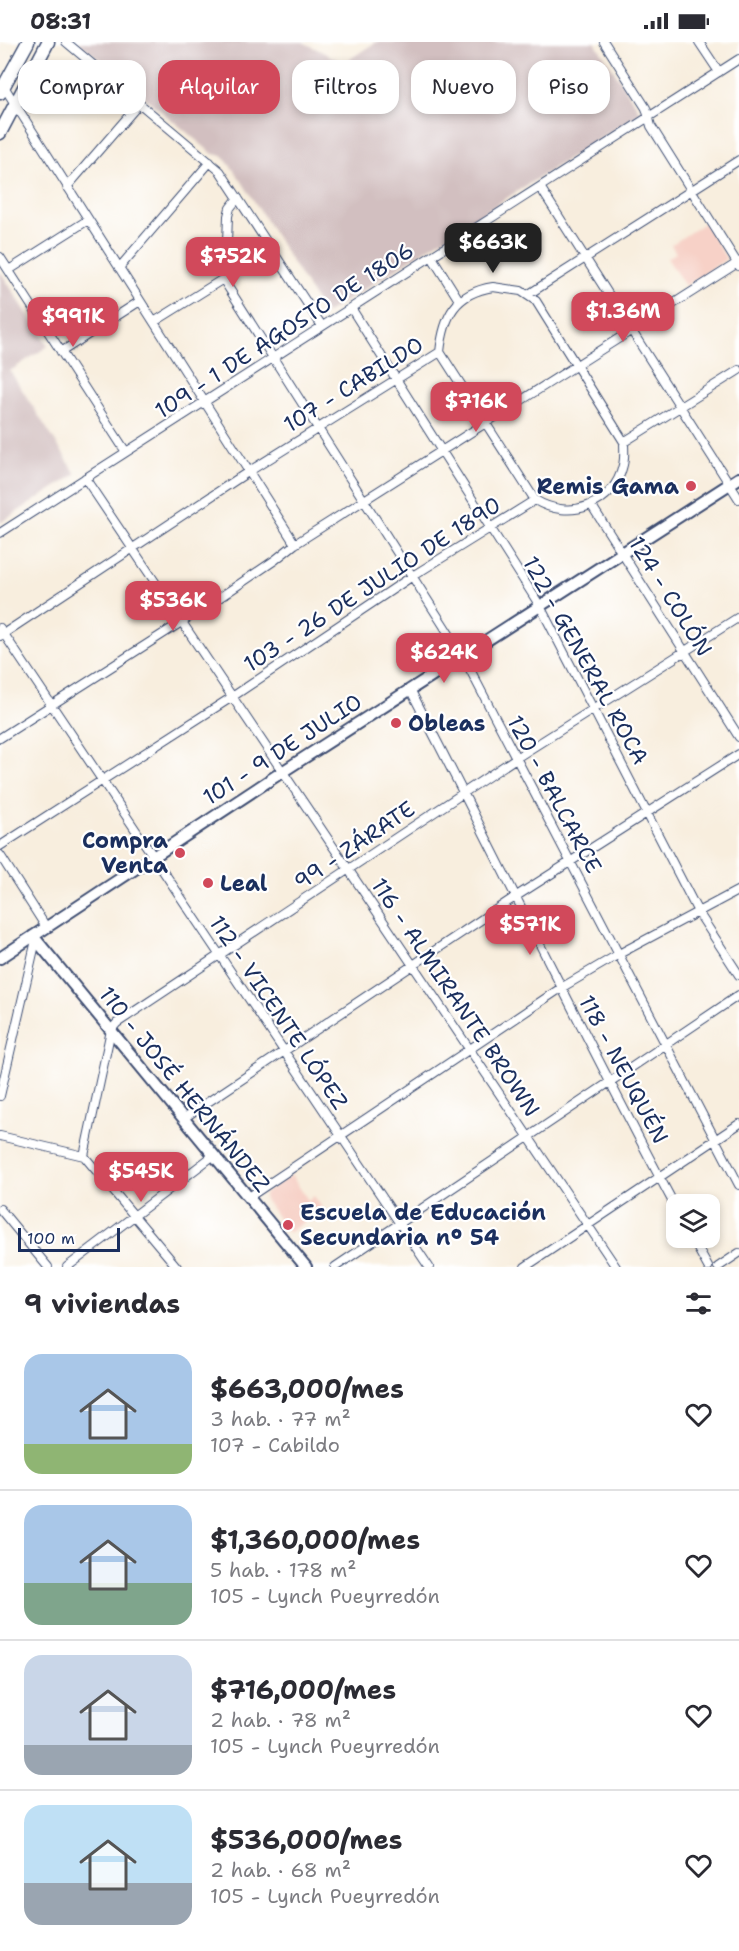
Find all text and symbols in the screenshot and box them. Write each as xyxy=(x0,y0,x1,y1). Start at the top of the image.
text: 08:31 xyxy=(30,7,91,36)
chip: Comprar xyxy=(18,60,146,114)
chip: Alquilar xyxy=(158,60,280,114)
chip: Filtros xyxy=(292,60,399,114)
chip: Nuevo xyxy=(411,60,516,114)
chip: Piso xyxy=(528,60,610,114)
pin: $663K xyxy=(451,223,535,274)
text: $663K xyxy=(459,229,527,255)
street label: 109 - 1 DE AGOSTO DE 1806 xyxy=(149,236,419,425)
pin: $752K xyxy=(191,237,275,288)
text: $752K xyxy=(200,243,266,269)
pin: $1.36M xyxy=(574,292,672,343)
pin: $991K xyxy=(31,297,115,348)
text: $1.36M xyxy=(585,298,661,324)
text: $991K xyxy=(41,303,105,329)
street label: 107 - CABILDO xyxy=(278,330,429,439)
pin: $716K xyxy=(434,382,518,433)
text: $716K xyxy=(445,388,507,414)
place label: Remis Gama xyxy=(536,472,679,501)
marker: Remis Gama xyxy=(684,479,698,493)
street label: 103 - 26 DE JULIO DE 1890 xyxy=(238,490,507,679)
street label: 124 - COLÓN xyxy=(622,531,719,662)
street label: 122 - GENERAL ROCA xyxy=(516,551,655,770)
pin: $536K xyxy=(131,581,215,632)
text: $536K xyxy=(139,587,207,613)
pin: $624K xyxy=(402,633,486,684)
text: $624K xyxy=(410,639,478,665)
street label: 101 - 9 DE JULIO xyxy=(197,687,367,812)
place label: Obleas xyxy=(408,709,485,738)
street label: 120 - BALCARCE xyxy=(501,710,608,878)
marker: Obleas xyxy=(389,716,403,730)
street label: 99 - ZÁRATE xyxy=(288,794,420,897)
place label: Compra Venta xyxy=(82,826,168,880)
marker: Compra Venta xyxy=(173,846,187,860)
place label: Leal xyxy=(220,869,268,898)
street label: 116 - ALMIRANTE BROWN xyxy=(365,872,546,1122)
marker: Leal xyxy=(201,876,215,890)
pin: $571K xyxy=(488,905,572,956)
street label: 112 - VICENTE LÓPEZ xyxy=(203,910,354,1115)
text: $571K xyxy=(499,911,561,937)
street label: 110 - JOSÉ HERNÁNDEZ xyxy=(93,981,277,1198)
street label: 118 - NEUQUÉN xyxy=(572,990,675,1149)
pin: $545K xyxy=(99,1152,183,1203)
text: $545K xyxy=(108,1158,174,1184)
map controls xyxy=(666,1194,720,1248)
button: layers xyxy=(666,1194,720,1248)
place label: Escuela de Educación Secundaria nº 54 xyxy=(300,1198,546,1252)
marker: Escuela de Educación Secundaria nº 54 xyxy=(281,1218,295,1232)
scale bar xyxy=(18,1225,120,1252)
text: 100 m xyxy=(27,1228,75,1249)
text: 9 viviendas xyxy=(24,1286,180,1321)
icon: filters xyxy=(682,1287,715,1320)
text: $663,000/mes xyxy=(210,1371,404,1406)
icon: home xyxy=(72,1378,144,1450)
icon: heart xyxy=(682,1398,715,1431)
text: 3 hab. · 77 m² xyxy=(210,1406,351,1432)
text: 107 - Cabildo xyxy=(210,1432,340,1458)
text: $1,360,000/mes xyxy=(210,1522,420,1557)
icon: home xyxy=(72,1529,144,1601)
icon: heart xyxy=(682,1549,715,1582)
text: 5 hab. · 178 m² xyxy=(210,1557,357,1583)
text: 105 - Lynch Pueyrredón xyxy=(210,1583,440,1609)
text: $716,000/mes xyxy=(210,1672,396,1707)
icon: home xyxy=(72,1679,144,1751)
icon: heart xyxy=(682,1699,715,1732)
text: 2 hab. · 78 m² xyxy=(210,1707,351,1733)
text: 105 - Lynch Pueyrredón xyxy=(210,1733,440,1759)
text: $536,000/mes xyxy=(210,1822,403,1857)
icon: home xyxy=(72,1829,144,1901)
icon: heart xyxy=(682,1849,715,1882)
text: 2 hab. · 68 m² xyxy=(210,1857,351,1883)
text: 105 - Lynch Pueyrredón xyxy=(210,1883,440,1909)

